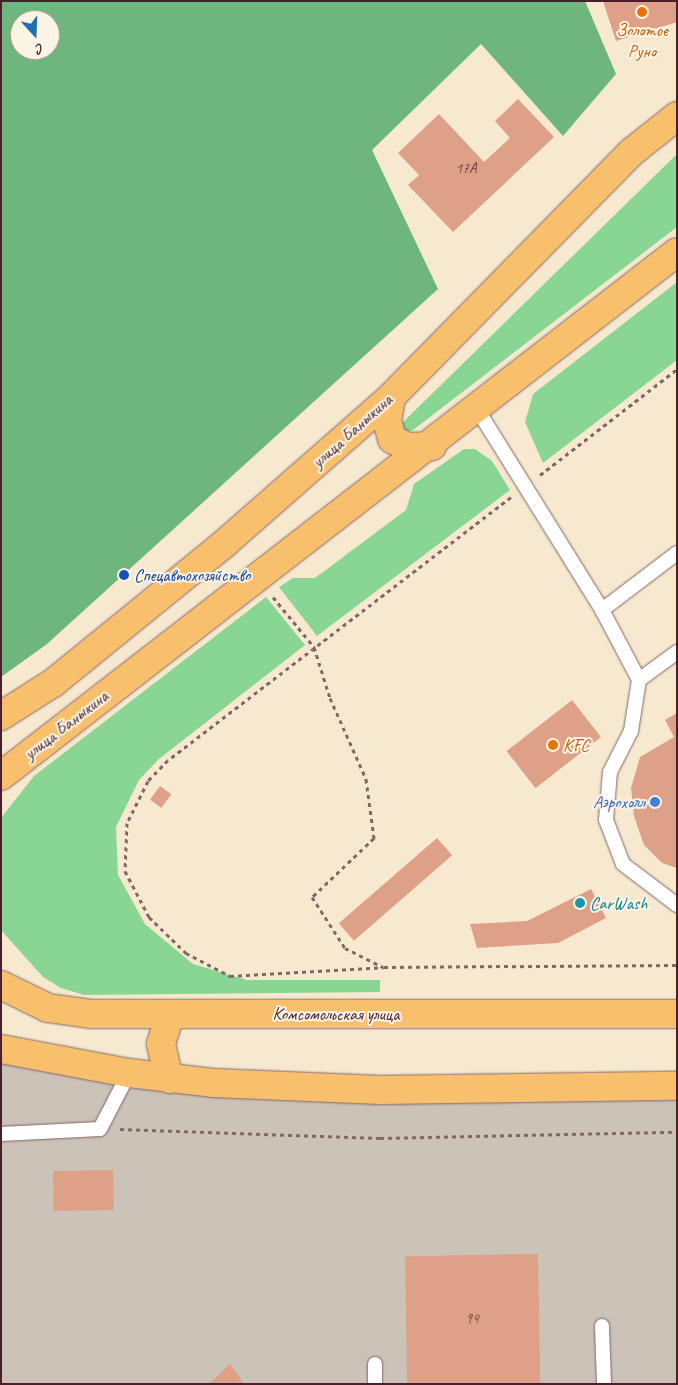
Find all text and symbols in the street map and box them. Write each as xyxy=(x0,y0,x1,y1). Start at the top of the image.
marker: Золотое Руно xyxy=(636,6,648,18)
north arrow xyxy=(10,10,60,60)
place label: Золотое Руно xyxy=(616,20,668,62)
text: С xyxy=(34,39,46,58)
house number: 17А xyxy=(455,160,477,178)
street label: улица Баныкина xyxy=(307,389,397,473)
place label: Спецавтохозяйство xyxy=(134,564,250,586)
marker: Спецавтохозяйство xyxy=(118,569,130,581)
street label: улица Баныкина xyxy=(20,686,112,764)
place label: KFC xyxy=(563,734,589,756)
marker: KFC xyxy=(547,739,559,751)
place label: Аэрохолл xyxy=(593,791,645,813)
marker: Аэрохолл xyxy=(649,796,661,808)
place label: CarWash xyxy=(590,892,647,914)
marker: CarWash xyxy=(574,897,586,909)
street label: Комсомольская улица xyxy=(272,1003,400,1025)
house number: 94 xyxy=(465,1310,479,1328)

